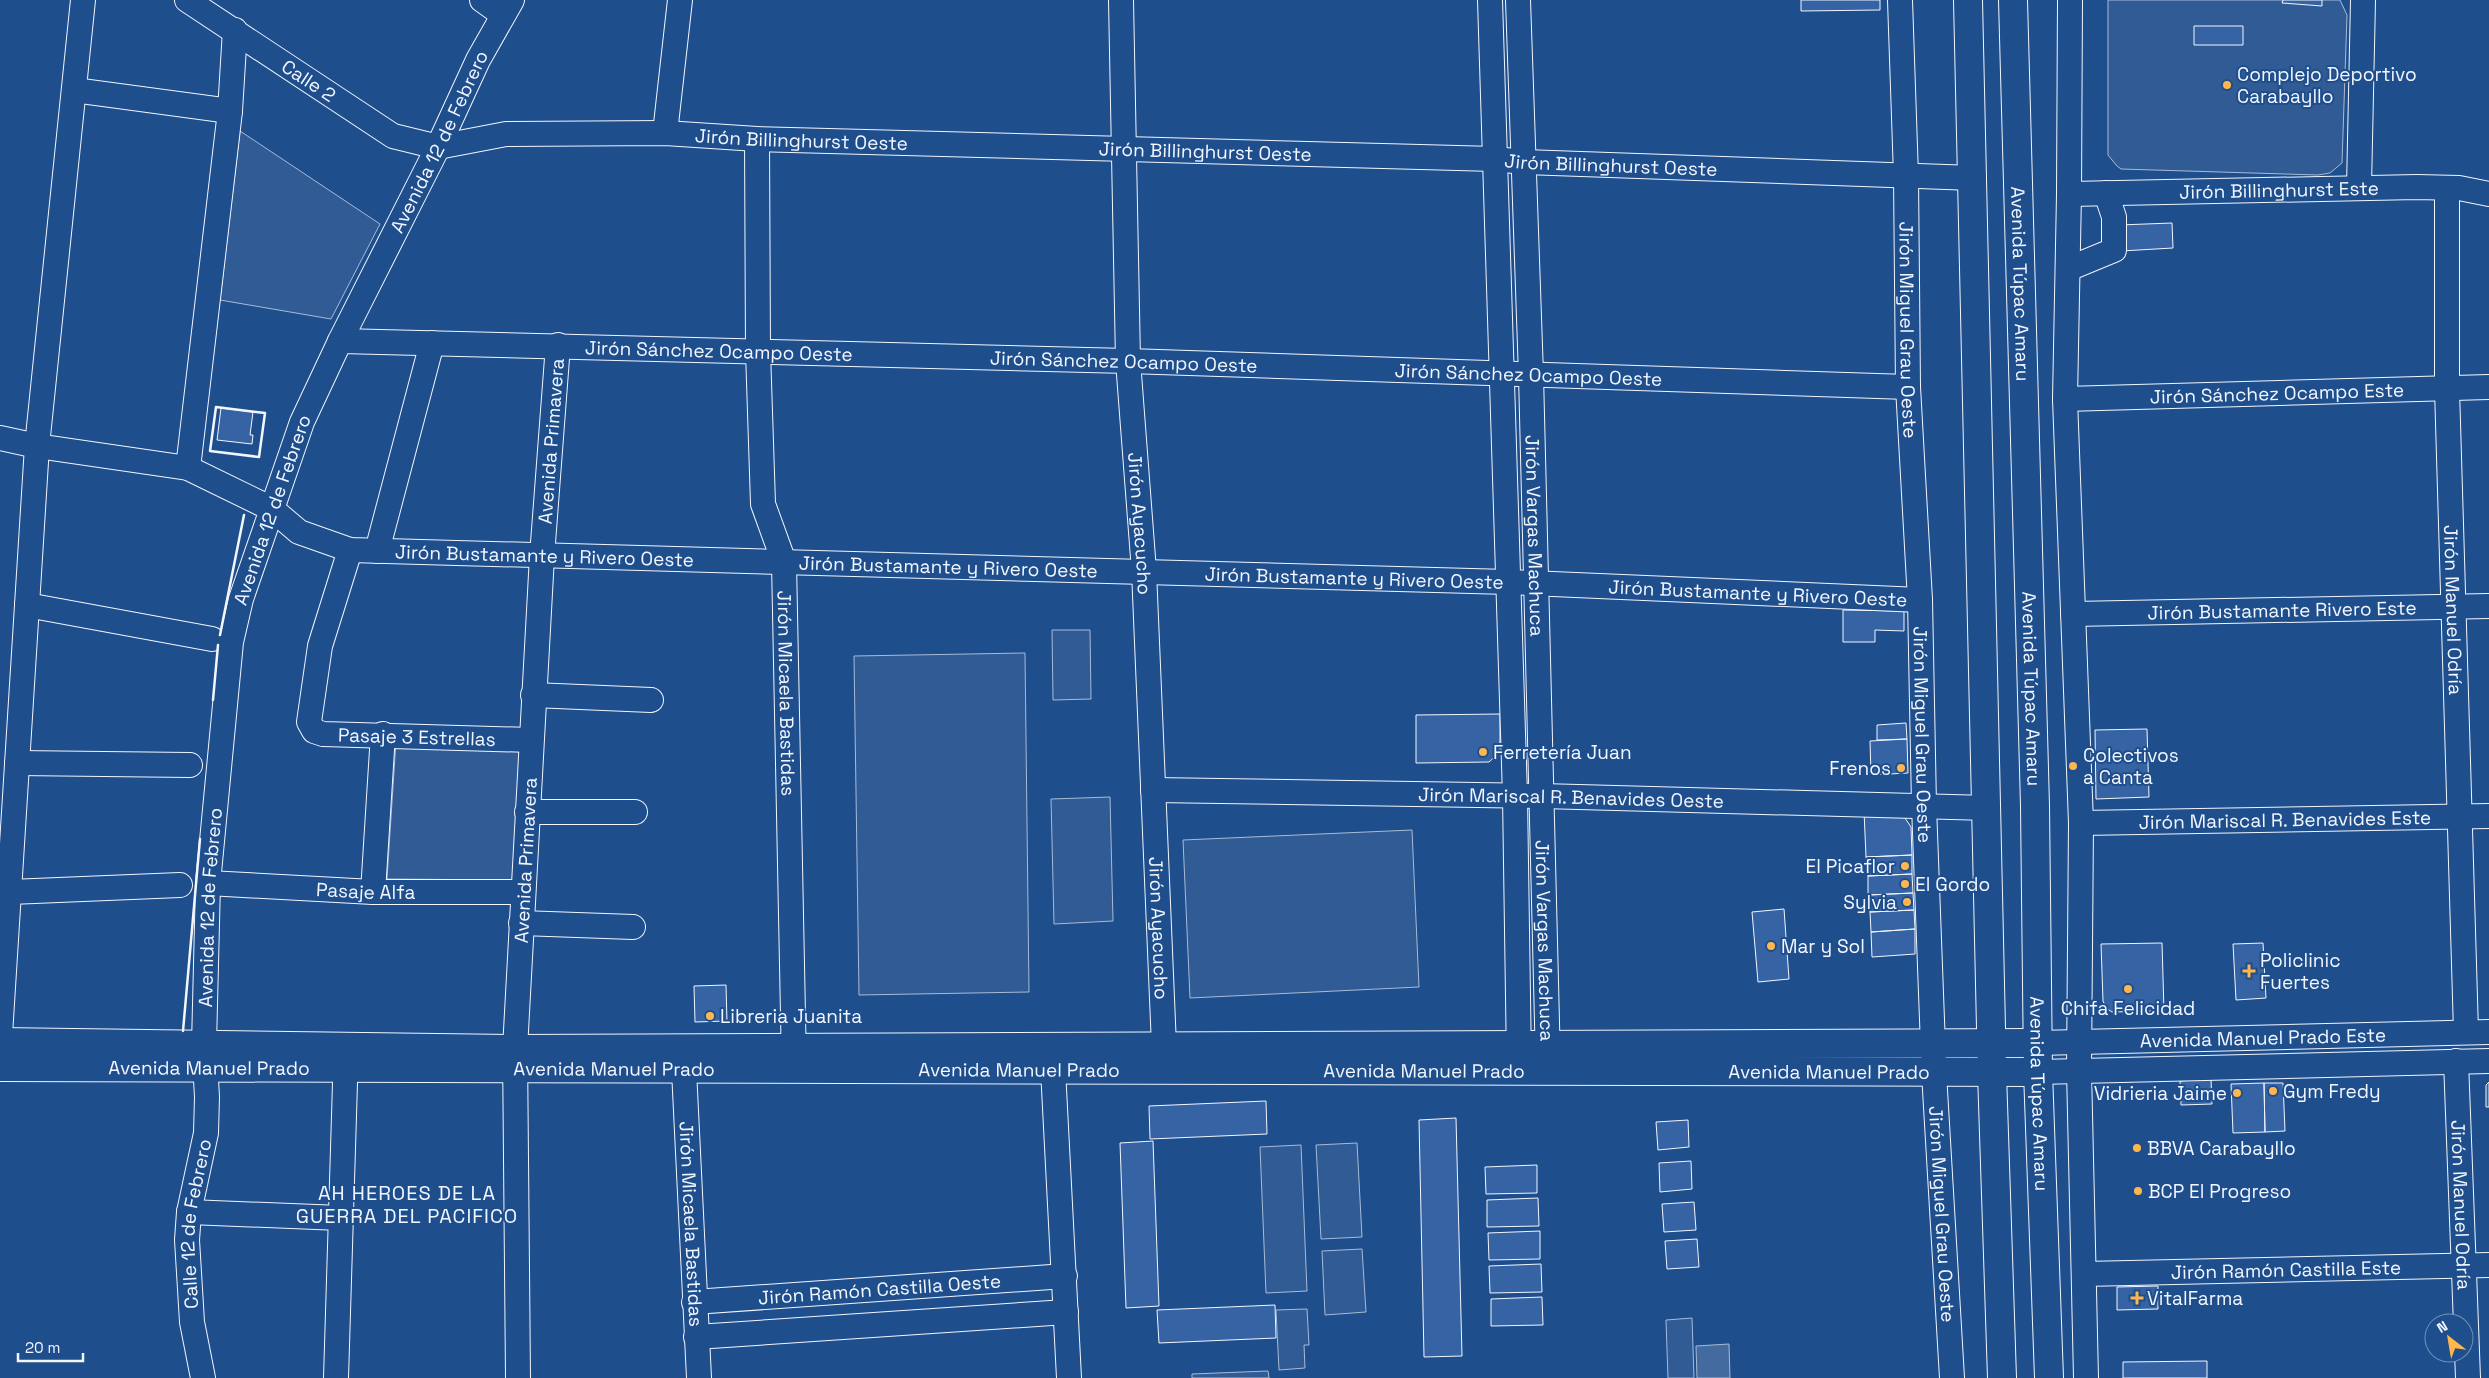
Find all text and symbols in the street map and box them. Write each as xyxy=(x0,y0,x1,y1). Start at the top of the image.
street label: Avenida 12 de Febrero xyxy=(385,46,494,237)
street label: Calle 2 xyxy=(277,54,341,108)
place label: Complejo Deportivo Carabayllo xyxy=(2237,62,2417,109)
marker: Complejo Deportivo Carabayllo xyxy=(2221,79,2233,91)
street label: Jirón Billinghurst Oeste xyxy=(694,123,908,156)
street label: Jirón Billinghurst Oeste xyxy=(1098,136,1312,167)
street label: Jirón Billinghurst Oeste xyxy=(1503,148,1718,182)
street label: Jirón Billinghurst Este xyxy=(2179,176,2379,205)
street label: Avenida Túpac Amaru xyxy=(2005,186,2035,382)
street label: Jirón Miguel Grau Oeste xyxy=(1893,221,1923,439)
street label: Jirón Sánchez Ocampo Oeste xyxy=(585,335,853,367)
street label: Jirón Sánchez Ocampo Oeste xyxy=(990,345,1258,378)
street label: Avenida Primavera xyxy=(532,357,570,525)
street label: Jirón Sánchez Ocampo Oeste xyxy=(1394,358,1663,392)
street label: Jirón Sánchez Ocampo Este xyxy=(2149,377,2404,410)
street label: Avenida 12 de Febrero xyxy=(228,410,317,609)
street label: Jirón Vargas Machuca xyxy=(1519,435,1549,637)
street label: Jirón Ayacucho xyxy=(1122,451,1157,595)
street label: Jirón Manuel Odría xyxy=(2438,525,2468,695)
street label: Jirón Bustamante y Rivero Oeste xyxy=(395,539,694,572)
street label: Jirón Bustamante y Rivero Oeste xyxy=(798,550,1098,584)
street label: Jirón Bustamante y Rivero Oeste xyxy=(1204,562,1504,595)
street label: Jirón Bustamante y Rivero Oeste xyxy=(1608,574,1908,612)
street label: Jirón Micaela Bastidas xyxy=(772,590,801,796)
street label: Avenida Túpac Amaru xyxy=(2016,591,2046,787)
street label: Jirón Bustamante Rivero Este xyxy=(2147,595,2417,626)
street label: Jirón Miguel Grau Oeste xyxy=(1908,626,1937,843)
street label: Pasaje 3 Estrellas xyxy=(338,722,496,752)
place label: Ferretería Juan xyxy=(1493,740,1632,765)
place label: Colectivos a Canta xyxy=(2083,743,2179,790)
marker: Ferretería Juan xyxy=(1477,746,1489,758)
place label: Frenos xyxy=(1829,756,1891,781)
marker: Colectivos a Canta xyxy=(2067,760,2079,772)
marker: Frenos xyxy=(1895,762,1907,774)
street label: Avenida Primavera xyxy=(509,777,543,944)
street label: Jirón Mariscal R. Benavides Oeste xyxy=(1418,782,1724,814)
street label: Jirón Mariscal R. Benavides Este xyxy=(2138,805,2431,835)
street label: Avenida 12 de Febrero xyxy=(193,806,228,1008)
street label: Jirón Vargas Machuca xyxy=(1529,840,1559,1042)
place label: El Picaflor xyxy=(1806,854,1895,879)
street label: Jirón Ayacucho xyxy=(1143,856,1174,1000)
marker: El Picaflor xyxy=(1899,860,1911,872)
place label: El Gordo xyxy=(1915,872,1990,897)
street label: Pasaje Alfa xyxy=(315,877,415,905)
marker: El Gordo xyxy=(1899,878,1911,890)
place label: Sylvia xyxy=(1843,890,1897,915)
marker: Sylvia xyxy=(1901,896,1913,908)
place label: Mar y Sol xyxy=(1781,934,1865,959)
marker: Mar y Sol xyxy=(1765,940,1777,952)
place label: Policlinic Fuertes xyxy=(2260,948,2341,995)
marker: Policlinic Fuertes xyxy=(2242,964,2256,978)
marker: Chifa Felicidad xyxy=(2122,983,2134,995)
street label: Avenida Túpac Amaru xyxy=(2024,996,2054,1192)
place label: Chifa Felicidad xyxy=(2061,996,2195,1021)
place label: Libreria Juanita xyxy=(720,1004,862,1029)
marker: Libreria Juanita xyxy=(704,1010,716,1022)
street label: Avenida Manuel Prado Este xyxy=(2139,1023,2386,1053)
street label: Avenida Manuel Prado xyxy=(108,1055,310,1081)
street label: Avenida Manuel Prado xyxy=(513,1056,715,1082)
street label: Avenida Manuel Prado xyxy=(918,1057,1120,1083)
street label: Avenida Manuel Prado xyxy=(1323,1058,1525,1084)
street label: Avenida Manuel Prado xyxy=(1728,1059,1930,1085)
place label: Gym Fredy xyxy=(2283,1079,2381,1104)
place label: Vidrieria Jaime xyxy=(2094,1081,2227,1106)
marker: Gym Fredy xyxy=(2267,1085,2279,1097)
marker: Vidrieria Jaime xyxy=(2231,1087,2243,1099)
street label: Jirón Miguel Grau Oeste xyxy=(1923,1105,1961,1323)
street label: Jirón Manuel Odría xyxy=(2445,1119,2477,1290)
street label: Jirón Micaela Bastidas xyxy=(674,1121,708,1327)
place label: BBVA Carabayllo xyxy=(2147,1136,2296,1161)
street label: Calle 12 de Febrero xyxy=(175,1137,217,1310)
marker: BBVA Carabayllo xyxy=(2131,1142,2143,1154)
place label: BCP El Progreso xyxy=(2148,1179,2291,1204)
district label: AH HEROES DE LA GUERRA DEL PACIFICO xyxy=(296,1180,518,1229)
marker: BCP El Progreso xyxy=(2132,1185,2144,1197)
street label: Jirón Ramón Castilla Este xyxy=(2171,1255,2401,1285)
street label: Jirón Ramón Castilla Oeste xyxy=(757,1269,1002,1310)
place label: VitalFarma xyxy=(2147,1286,2243,1311)
marker: VitalFarma xyxy=(2131,1292,2143,1304)
north arrow xyxy=(2424,1313,2474,1363)
text: N xyxy=(2434,1317,2451,1337)
scale bar xyxy=(18,1330,82,1362)
text: 20 m xyxy=(25,1338,60,1357)

